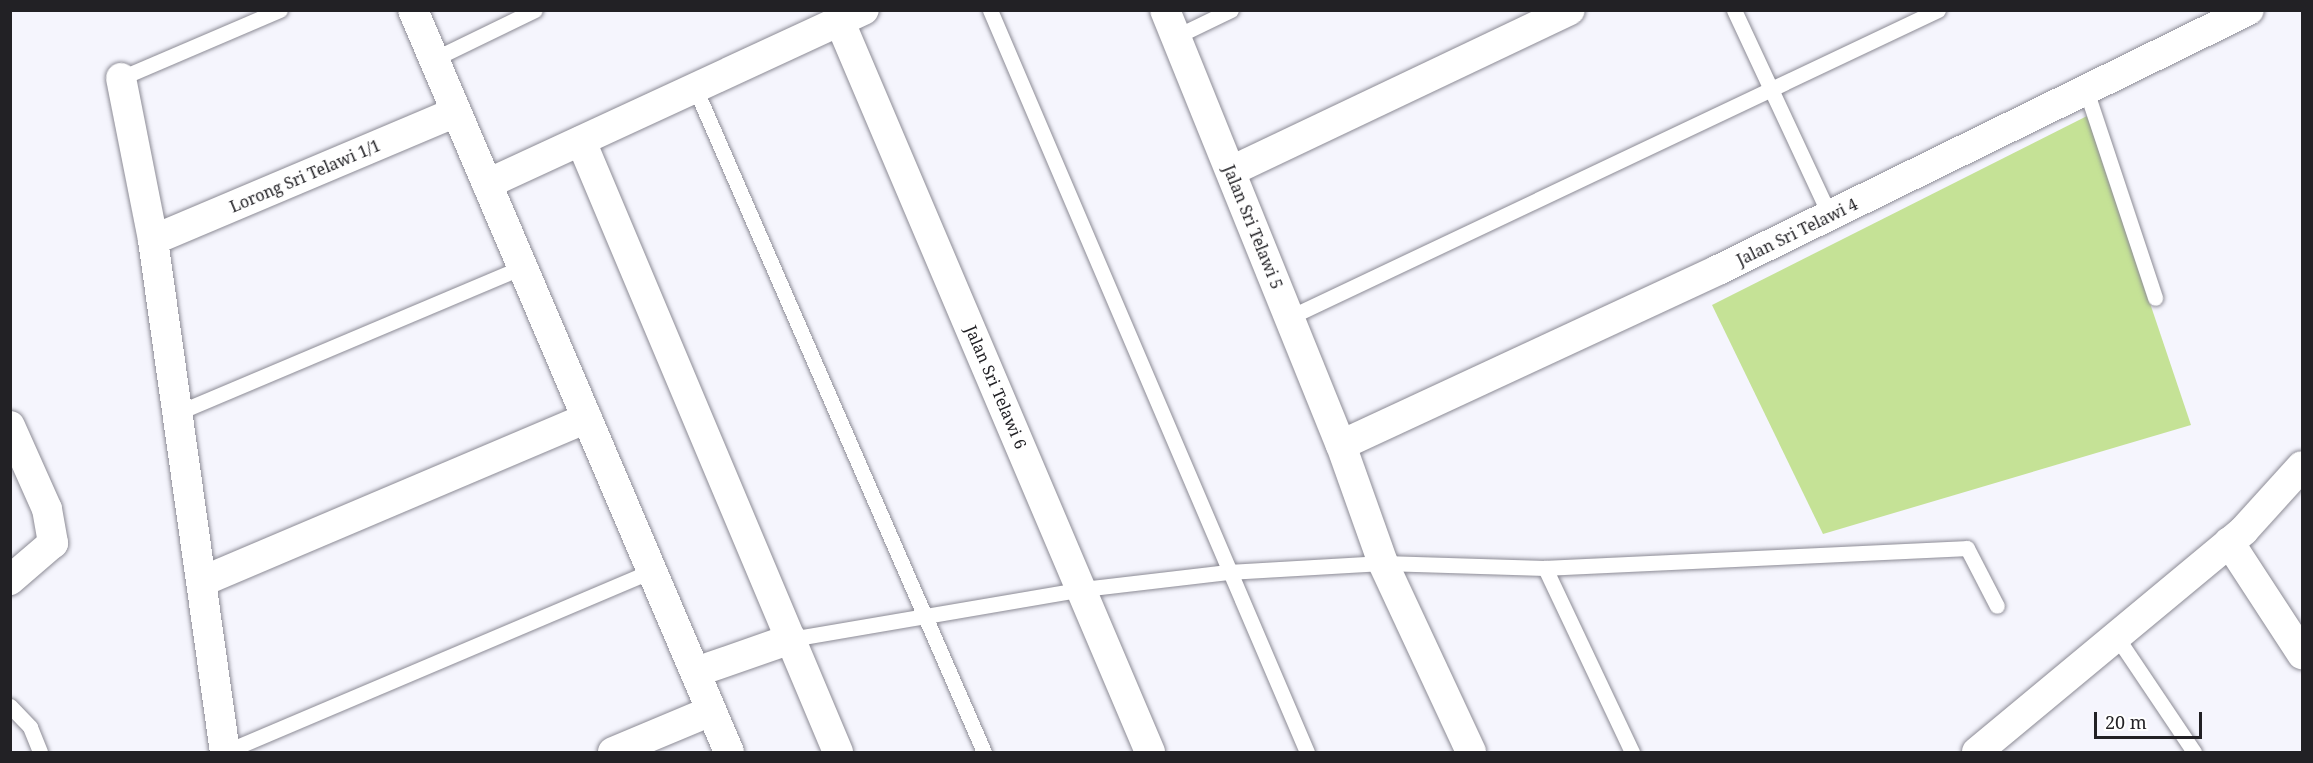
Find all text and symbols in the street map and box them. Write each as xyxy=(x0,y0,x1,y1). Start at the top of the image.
street label: Lorong Sri Telawi 1/1 xyxy=(227,136,383,216)
street label: Jalan Sri Telawi 5 xyxy=(1219,162,1287,292)
street label: Jalan Sri Telawi 4 xyxy=(1733,194,1861,270)
street label: Jalan Sri Telawi 6 xyxy=(961,322,1031,452)
scale bar xyxy=(2097,700,2205,738)
text: 20 m xyxy=(2105,710,2147,734)

